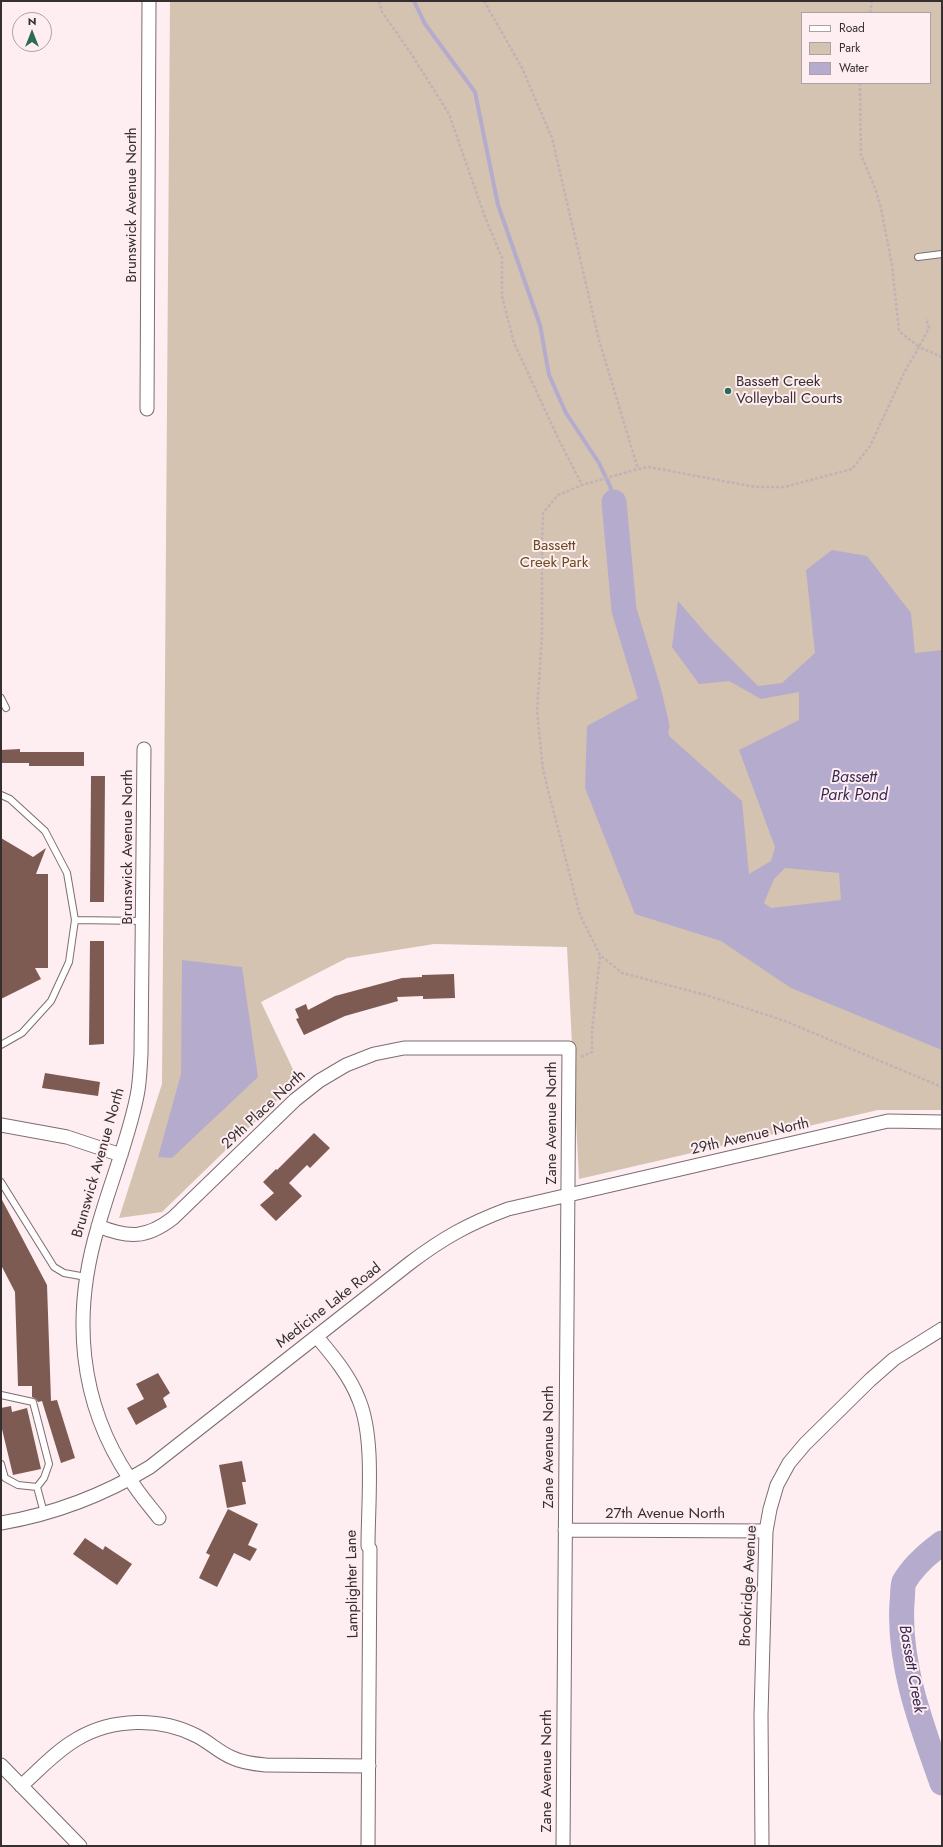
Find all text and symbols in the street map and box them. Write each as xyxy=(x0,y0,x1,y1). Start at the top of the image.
north arrow xyxy=(12,12,52,52)
legend xyxy=(801,12,931,84)
text: N xyxy=(28,13,36,29)
text: Road xyxy=(839,19,865,37)
text: Park xyxy=(839,39,860,57)
text: Water xyxy=(839,59,869,77)
street label: Brunswick Avenue North xyxy=(123,127,141,283)
place label: Bassett Creek Volleyball Courts xyxy=(736,373,842,408)
marker: Bassett Creek Volleyball Courts xyxy=(723,386,733,396)
park label: Bassett Creek Park xyxy=(520,537,588,572)
water label: Bassett Park Pond xyxy=(820,768,888,806)
street label: Brunswick Avenue North xyxy=(119,769,137,925)
street label: Zane Avenue North xyxy=(543,1061,561,1185)
street label: 29th Place North xyxy=(218,1067,310,1153)
street label: Brunswick Avenue North xyxy=(69,1086,129,1240)
street label: 29th Avenue North xyxy=(689,1115,811,1159)
street label: Medicine Lake Road xyxy=(273,1259,385,1353)
street label: Zane Avenue North xyxy=(540,1385,558,1509)
street label: 27th Avenue North xyxy=(605,1505,725,1523)
street label: Brookridge Avenue xyxy=(737,1525,761,1647)
street label: Lamplighter Lane xyxy=(343,1530,363,1638)
water label: Bassett Creek xyxy=(894,1624,928,1714)
street label: Zane Avenue North xyxy=(538,1709,556,1833)

